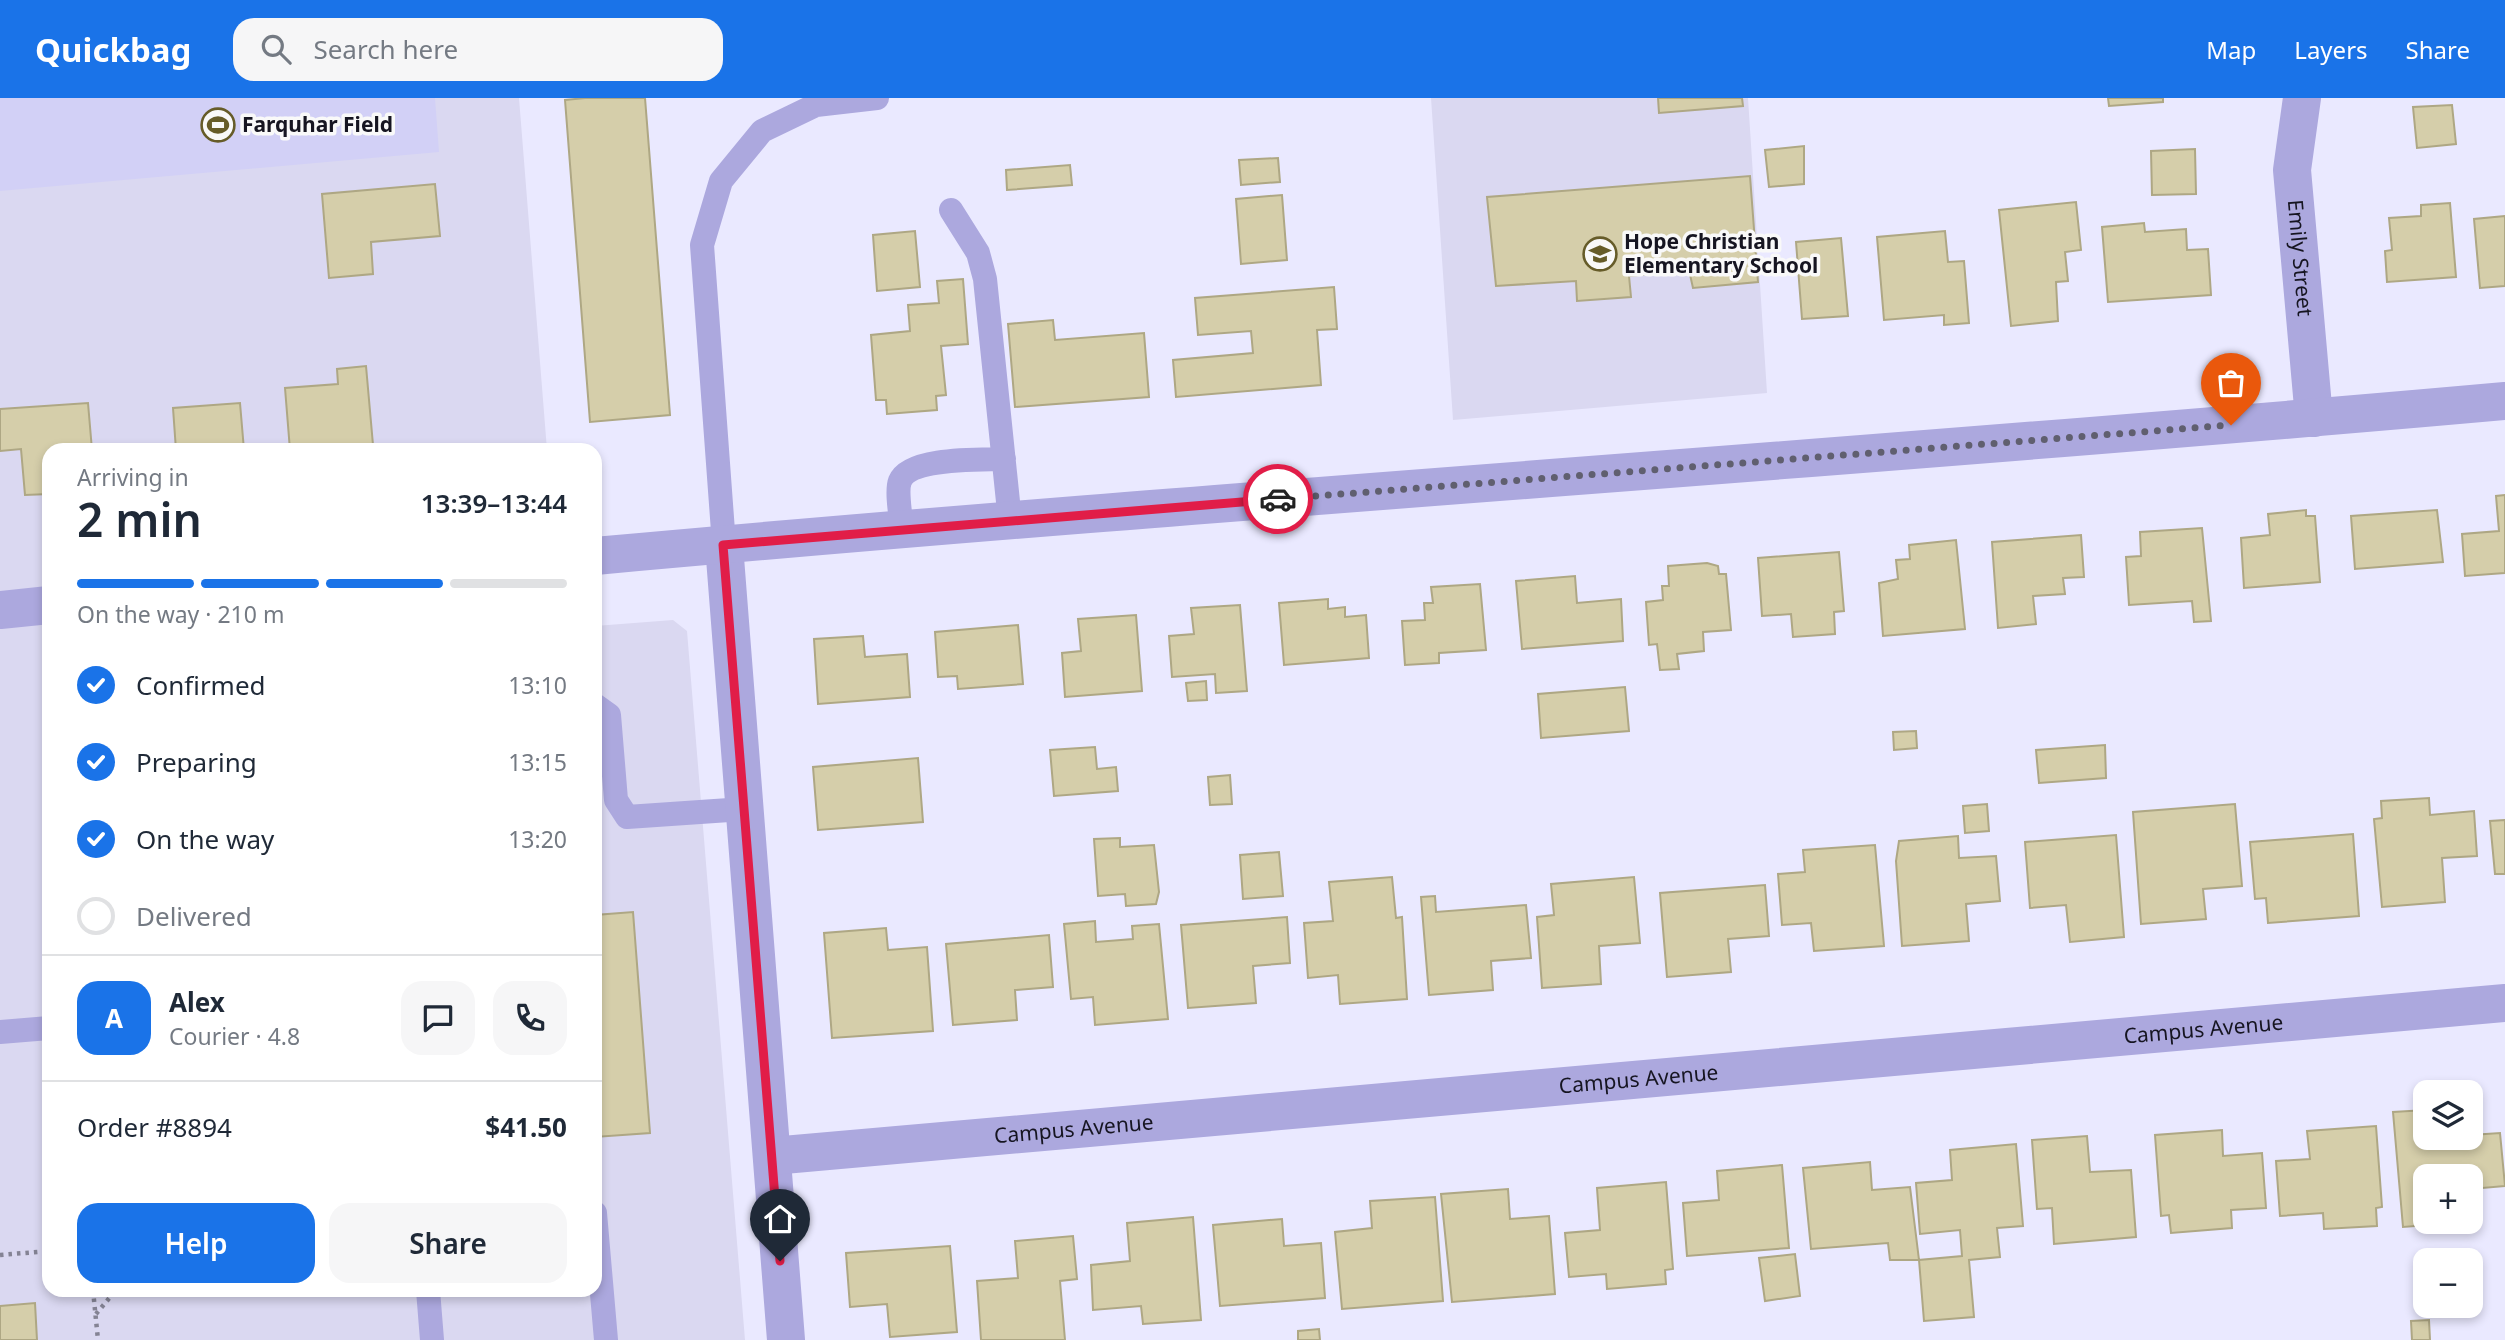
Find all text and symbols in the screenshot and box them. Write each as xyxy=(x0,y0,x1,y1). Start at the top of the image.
search box xyxy=(233,18,723,81)
text: Quickbag xyxy=(35,27,191,72)
icon: search xyxy=(257,30,295,68)
text: Search here xyxy=(313,31,458,67)
text: Map xyxy=(2206,33,2256,66)
text: Layers xyxy=(2294,33,2368,66)
text: Share xyxy=(2406,33,2470,66)
sports icon: Farquhar Field xyxy=(199,106,237,144)
place label: Farquhar Field xyxy=(242,110,393,138)
street label: Emily Street xyxy=(2282,198,2320,318)
place label: Hope Christian Elementary School xyxy=(1624,227,1818,279)
school or university icon: Hope Christian Elementary School xyxy=(1581,235,1619,273)
pin xyxy=(2201,353,2261,425)
icon: bag xyxy=(2212,364,2250,402)
text: Arriving in xyxy=(77,461,189,493)
courier xyxy=(1243,464,1313,534)
icon: car xyxy=(1259,480,1297,518)
text: 13:39–13:44 xyxy=(421,485,567,521)
text: 2 min xyxy=(77,488,202,550)
text: On the way · 210 m xyxy=(77,598,284,630)
icon: check xyxy=(77,666,115,704)
text: Confirmed xyxy=(136,667,266,703)
text: 13:10 xyxy=(508,669,567,701)
icon: check xyxy=(77,743,115,781)
text: Preparing xyxy=(136,744,257,780)
text: 13:15 xyxy=(508,746,567,778)
icon: check xyxy=(77,820,115,858)
text: On the way xyxy=(136,821,274,857)
text: 13:20 xyxy=(508,823,567,855)
text: Delivered xyxy=(136,898,252,934)
button: chat xyxy=(401,981,475,1055)
button: phone xyxy=(493,981,567,1055)
text: Alex xyxy=(169,984,225,1020)
text: A xyxy=(105,1000,123,1036)
street label: Campus Avenue xyxy=(2122,1008,2284,1050)
text: Courier · 4.8 xyxy=(169,1020,300,1052)
street label: Campus Avenue xyxy=(1558,1058,1719,1099)
map controls xyxy=(2413,1080,2483,1318)
button: layers xyxy=(2413,1080,2483,1150)
street label: Campus Avenue xyxy=(993,1107,1155,1149)
text: Order #8894 xyxy=(77,1109,232,1145)
text: $41.50 xyxy=(485,1109,567,1145)
button: + xyxy=(2413,1164,2483,1234)
pin xyxy=(750,1189,810,1261)
icon: home xyxy=(761,1200,799,1238)
button: Help xyxy=(77,1203,315,1283)
button: Share xyxy=(329,1203,567,1283)
button: − xyxy=(2413,1248,2483,1318)

